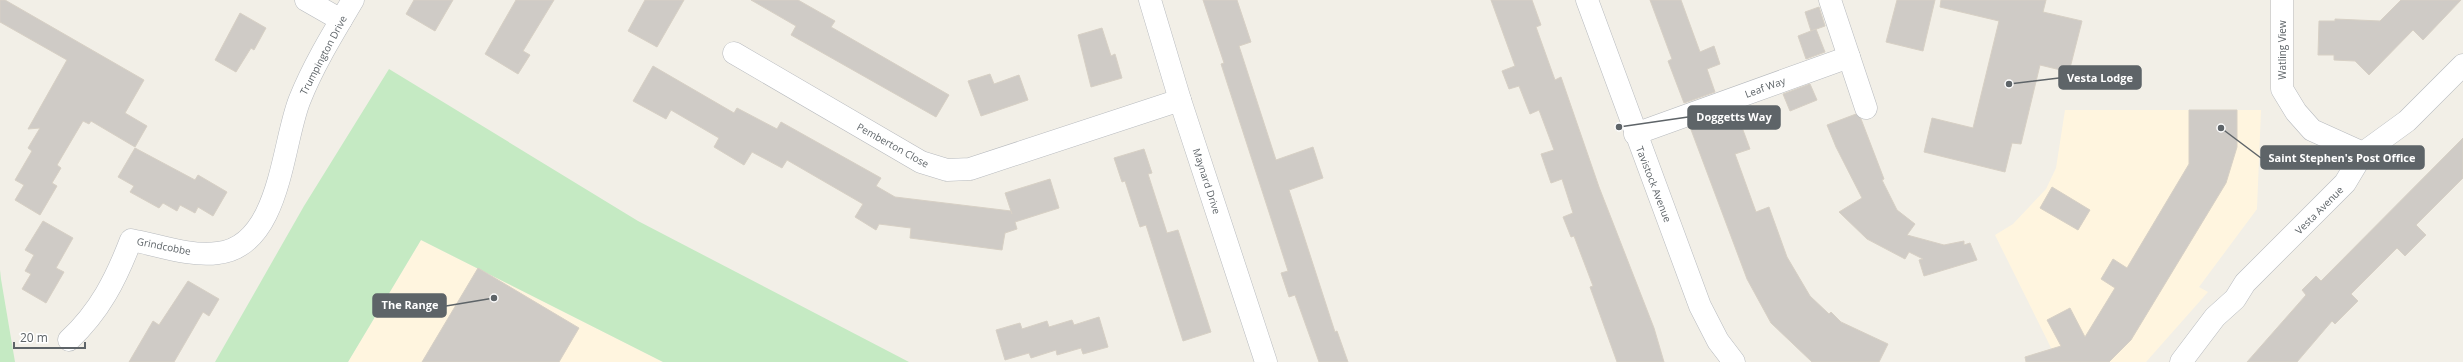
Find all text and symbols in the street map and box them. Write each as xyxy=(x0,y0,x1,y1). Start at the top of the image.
street label: Trumpington Drive xyxy=(296,13,350,97)
street label: Watling View xyxy=(2275,20,2289,80)
callout: Vesta Lodge xyxy=(2059,66,2141,89)
text: Vesta Lodge xyxy=(2067,70,2134,85)
street label: Leaf Way xyxy=(1743,73,1788,101)
callout: Doggetts Way xyxy=(1688,106,1780,129)
text: Doggetts Way xyxy=(1696,109,1772,124)
street label: Pemberton Close xyxy=(855,119,932,171)
street label: Tavistock Avenue xyxy=(1633,144,1675,224)
street label: Maynard Drive xyxy=(1190,146,1224,216)
callout: Saint Stephen's Post Office xyxy=(2261,146,2424,169)
text: Saint Stephen's Post Office xyxy=(2268,150,2416,165)
street label: Vesta Avenue xyxy=(2292,183,2346,237)
street label: Grindcobbe xyxy=(136,234,193,258)
callout: The Range xyxy=(373,294,446,317)
text: The Range xyxy=(382,297,439,312)
scale bar xyxy=(14,324,85,350)
text: 20 m xyxy=(20,329,48,346)

